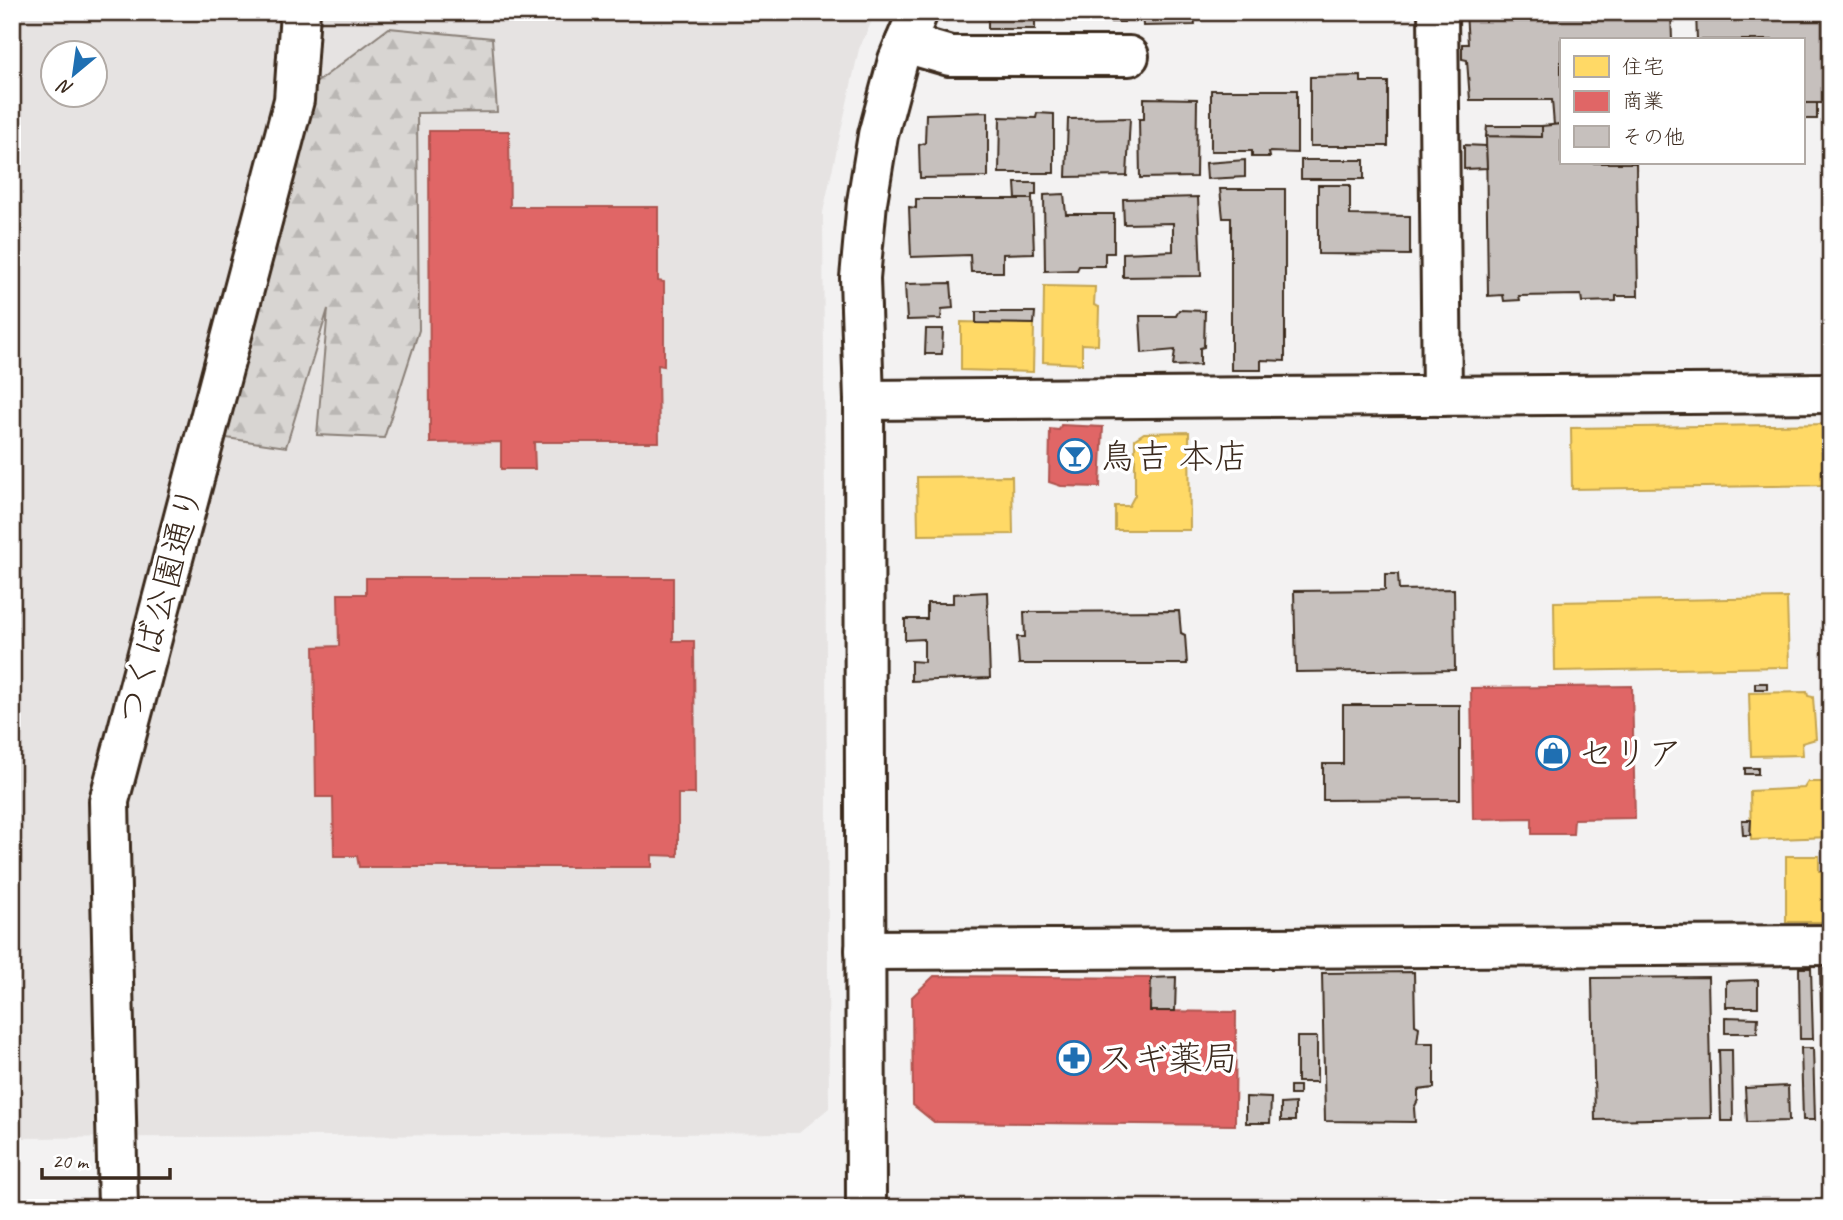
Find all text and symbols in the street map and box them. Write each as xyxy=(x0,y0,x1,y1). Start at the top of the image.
north arrow xyxy=(38,38,108,108)
legend xyxy=(1560,38,1804,164)
text: 住宅 xyxy=(1622,54,1664,80)
text: N xyxy=(52,73,77,101)
text: 商業 xyxy=(1622,88,1664,114)
text: その他 xyxy=(1622,124,1685,150)
place label: 鳥吉 本店 xyxy=(1100,434,1248,479)
bar icon: 鳥吉 本店 xyxy=(1056,437,1094,475)
street label: つくば公園通り xyxy=(107,481,213,729)
place label: セリア xyxy=(1578,731,1683,776)
shop icon: セリア xyxy=(1534,734,1572,772)
place label: スギ薬局 xyxy=(1098,1036,1238,1081)
pharmacy icon: スギ薬局 xyxy=(1055,1039,1093,1077)
scale bar xyxy=(42,1136,170,1180)
text: 20 m xyxy=(52,1148,90,1174)

